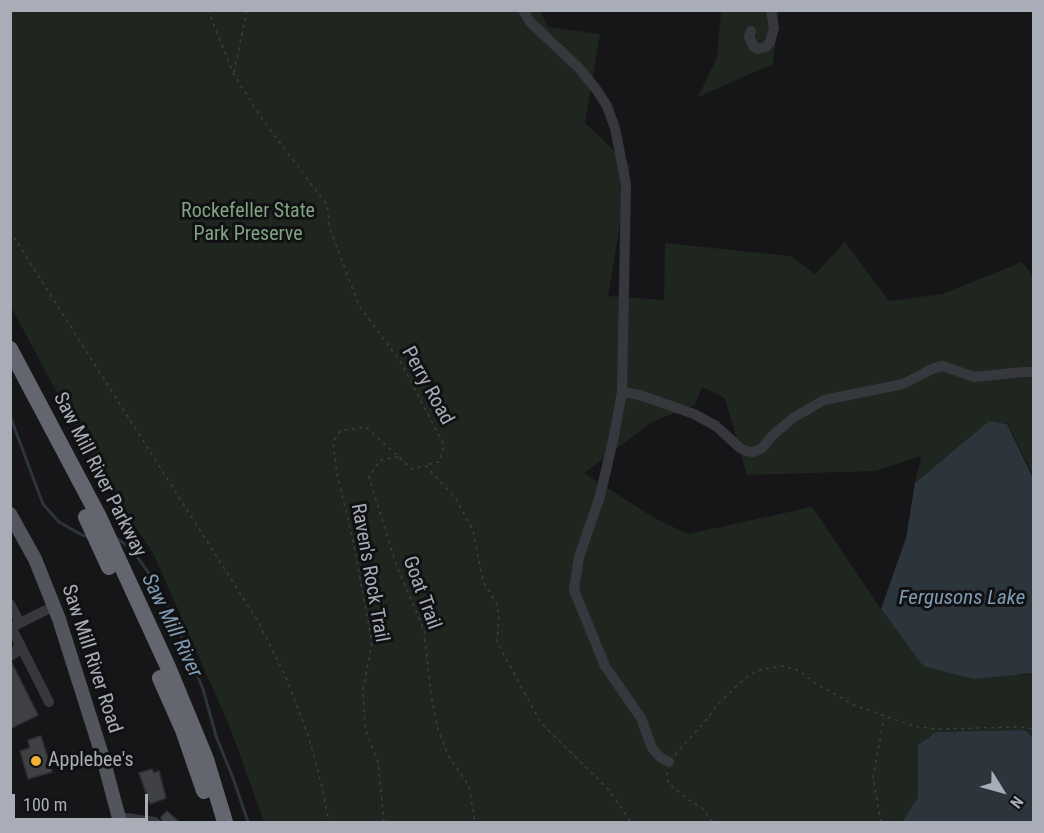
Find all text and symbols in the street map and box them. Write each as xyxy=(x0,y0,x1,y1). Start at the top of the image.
park label: Rockefeller State Park Preserve xyxy=(181,200,315,247)
street label: Perry Road xyxy=(396,343,458,429)
street label: Saw Mill River Parkway xyxy=(47,389,151,561)
street label: Raven's Rock Trail xyxy=(345,502,393,644)
street label: Goat Trail xyxy=(397,553,445,633)
water label: Saw Mill River xyxy=(135,570,207,682)
street label: Saw Mill River Road xyxy=(56,582,126,736)
water label: Fergusons Lake xyxy=(899,586,1025,612)
place label: Applebee's xyxy=(48,749,134,773)
marker: Applebee's xyxy=(29,754,43,768)
north arrow xyxy=(972,761,1032,821)
scale bar xyxy=(15,782,152,820)
text: N xyxy=(1006,792,1027,812)
text: 100 m xyxy=(23,794,67,815)

